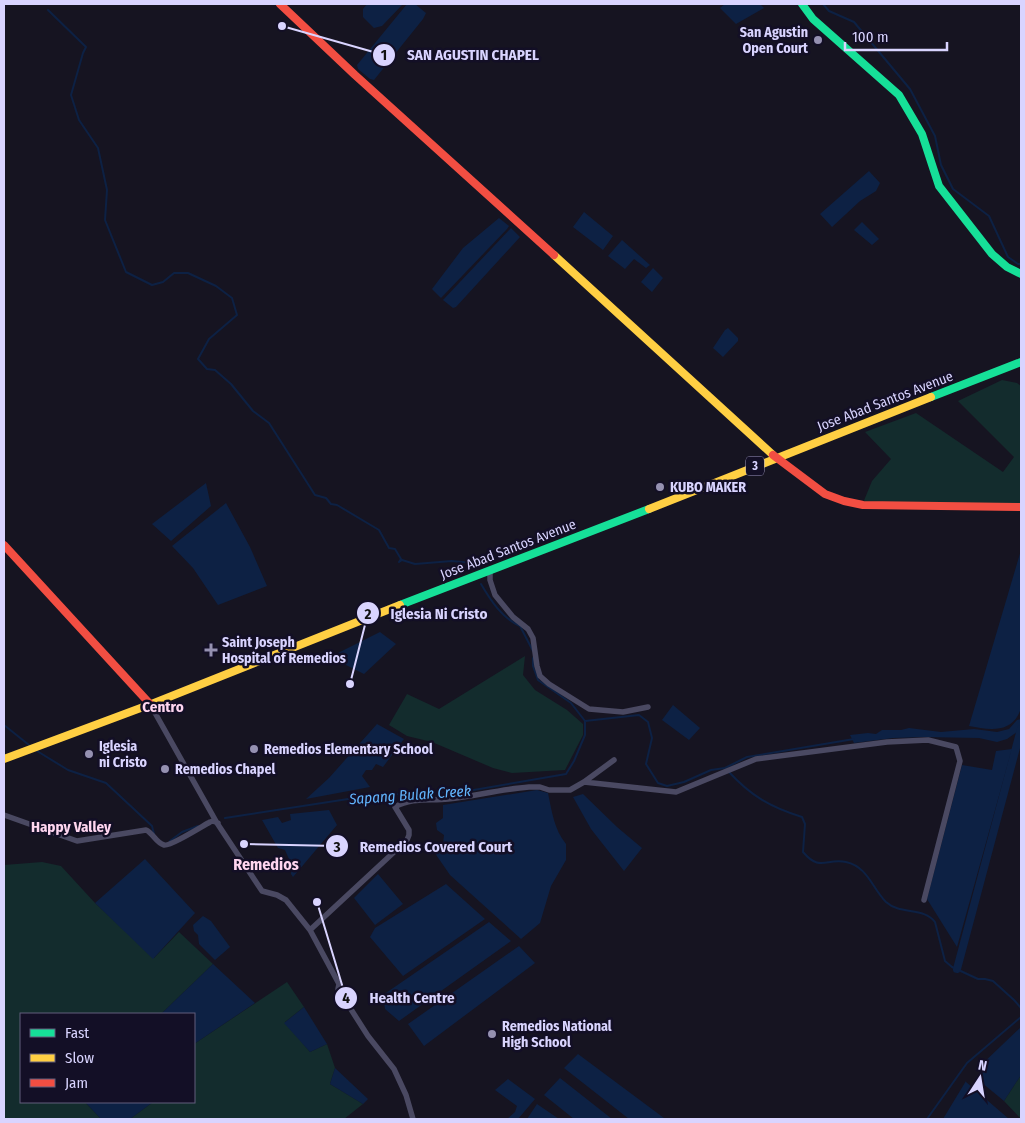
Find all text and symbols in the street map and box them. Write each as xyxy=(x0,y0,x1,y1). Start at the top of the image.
scale bar xyxy=(845,20,948,52)
place label: San Agustin Open Court xyxy=(740,24,809,57)
text: 100 m xyxy=(852,28,889,46)
marker: San Agustin Open Court xyxy=(812,34,824,46)
callout: SAN AGUSTIN CHAPEL xyxy=(372,40,549,70)
text: 1 xyxy=(381,46,387,64)
text: SAN AGUSTIN CHAPEL xyxy=(407,46,539,64)
street label: Jose Abad Santos Avenue xyxy=(815,368,956,435)
road number: 3 xyxy=(746,456,764,476)
place label: KUBO MAKER xyxy=(670,479,746,496)
marker: KUBO MAKER xyxy=(654,481,666,493)
street label: Jose Abad Santos Avenue xyxy=(438,516,579,583)
callout: Iglesia Ni Cristo xyxy=(355,598,497,628)
text: 2 xyxy=(364,605,372,623)
text: Iglesia Ni Cristo xyxy=(391,605,487,623)
place label: Saint Joseph Hospital of Remedios xyxy=(222,634,346,667)
marker: Saint Joseph Hospital of Remedios xyxy=(204,643,218,657)
district label: Centro xyxy=(142,698,184,716)
place label: Iglesia ni Cristo xyxy=(99,738,148,771)
place label: Remedios Elementary School xyxy=(264,741,433,758)
marker: Remedios Elementary School xyxy=(248,743,260,755)
marker: Iglesia ni Cristo xyxy=(83,748,95,760)
place label: Remedios Chapel xyxy=(175,761,276,778)
marker: Remedios Chapel xyxy=(159,763,171,775)
water label: Sapang Bulak Creek xyxy=(347,782,472,808)
district label: Happy Valley xyxy=(31,818,112,836)
callout: Remedios Covered Court xyxy=(325,831,522,861)
text: 3 xyxy=(332,838,341,856)
text: Remedios Covered Court xyxy=(360,838,513,856)
district label: Remedios xyxy=(233,855,299,874)
callout: Health Centre xyxy=(334,983,464,1013)
text: 4 xyxy=(342,989,350,1007)
text: Health Centre xyxy=(369,989,455,1007)
legend xyxy=(20,1013,195,1103)
place label: Remedios National High School xyxy=(502,1018,612,1051)
text: Fast xyxy=(65,1024,89,1042)
marker: Remedios National High School xyxy=(486,1028,498,1040)
text: Slow xyxy=(65,1049,94,1067)
north arrow xyxy=(955,1053,1005,1103)
text: N xyxy=(977,1057,988,1075)
text: Jam xyxy=(65,1074,88,1092)

